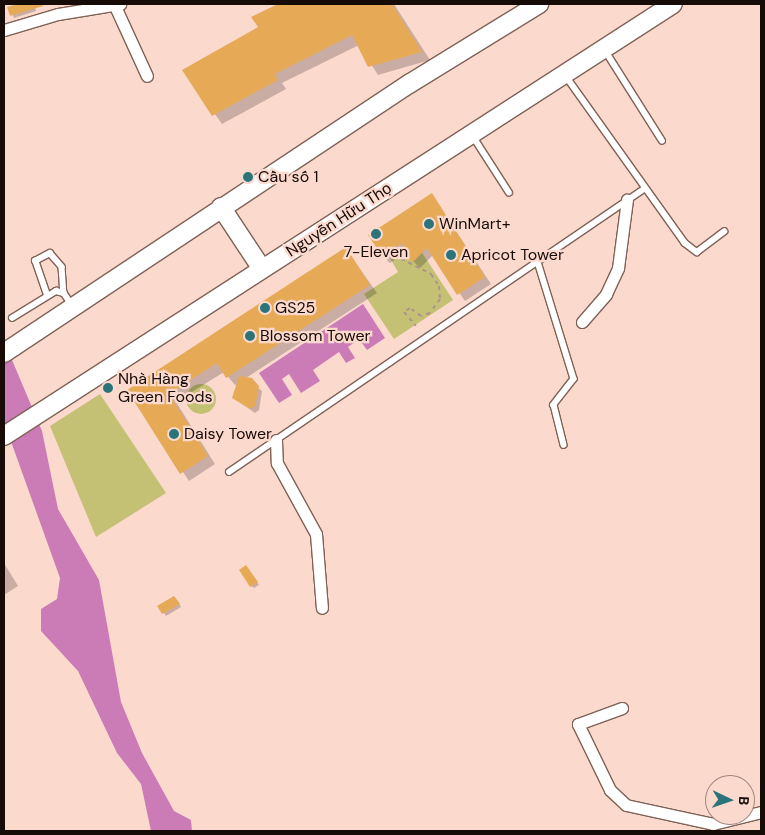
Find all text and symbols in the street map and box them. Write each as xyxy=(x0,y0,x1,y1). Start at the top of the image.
place label: Cầu số 1 xyxy=(258,167,318,187)
marker: Cầu số 1 xyxy=(242,171,254,183)
street label: Nguyễn Hữu Thọ xyxy=(283,179,395,261)
place label: WinMart+ xyxy=(439,214,511,234)
marker: WinMart+ xyxy=(423,218,435,230)
marker: 7-Eleven xyxy=(370,228,382,240)
place label: 7-Eleven xyxy=(344,242,408,262)
place label: Apricot Tower xyxy=(461,245,564,265)
marker: Apricot Tower xyxy=(445,249,457,261)
place label: GS25 xyxy=(275,298,315,318)
marker: GS25 xyxy=(259,302,271,314)
place label: Blossom Tower xyxy=(260,326,370,346)
marker: Blossom Tower xyxy=(244,330,256,342)
place label: Nhà Hàng Green Foods xyxy=(118,369,213,407)
marker: Nhà Hàng Green Foods xyxy=(102,382,114,394)
place label: Daisy Tower xyxy=(184,424,272,444)
marker: Daisy Tower xyxy=(168,428,180,440)
north arrow xyxy=(705,775,755,825)
text: B xyxy=(735,796,753,806)

